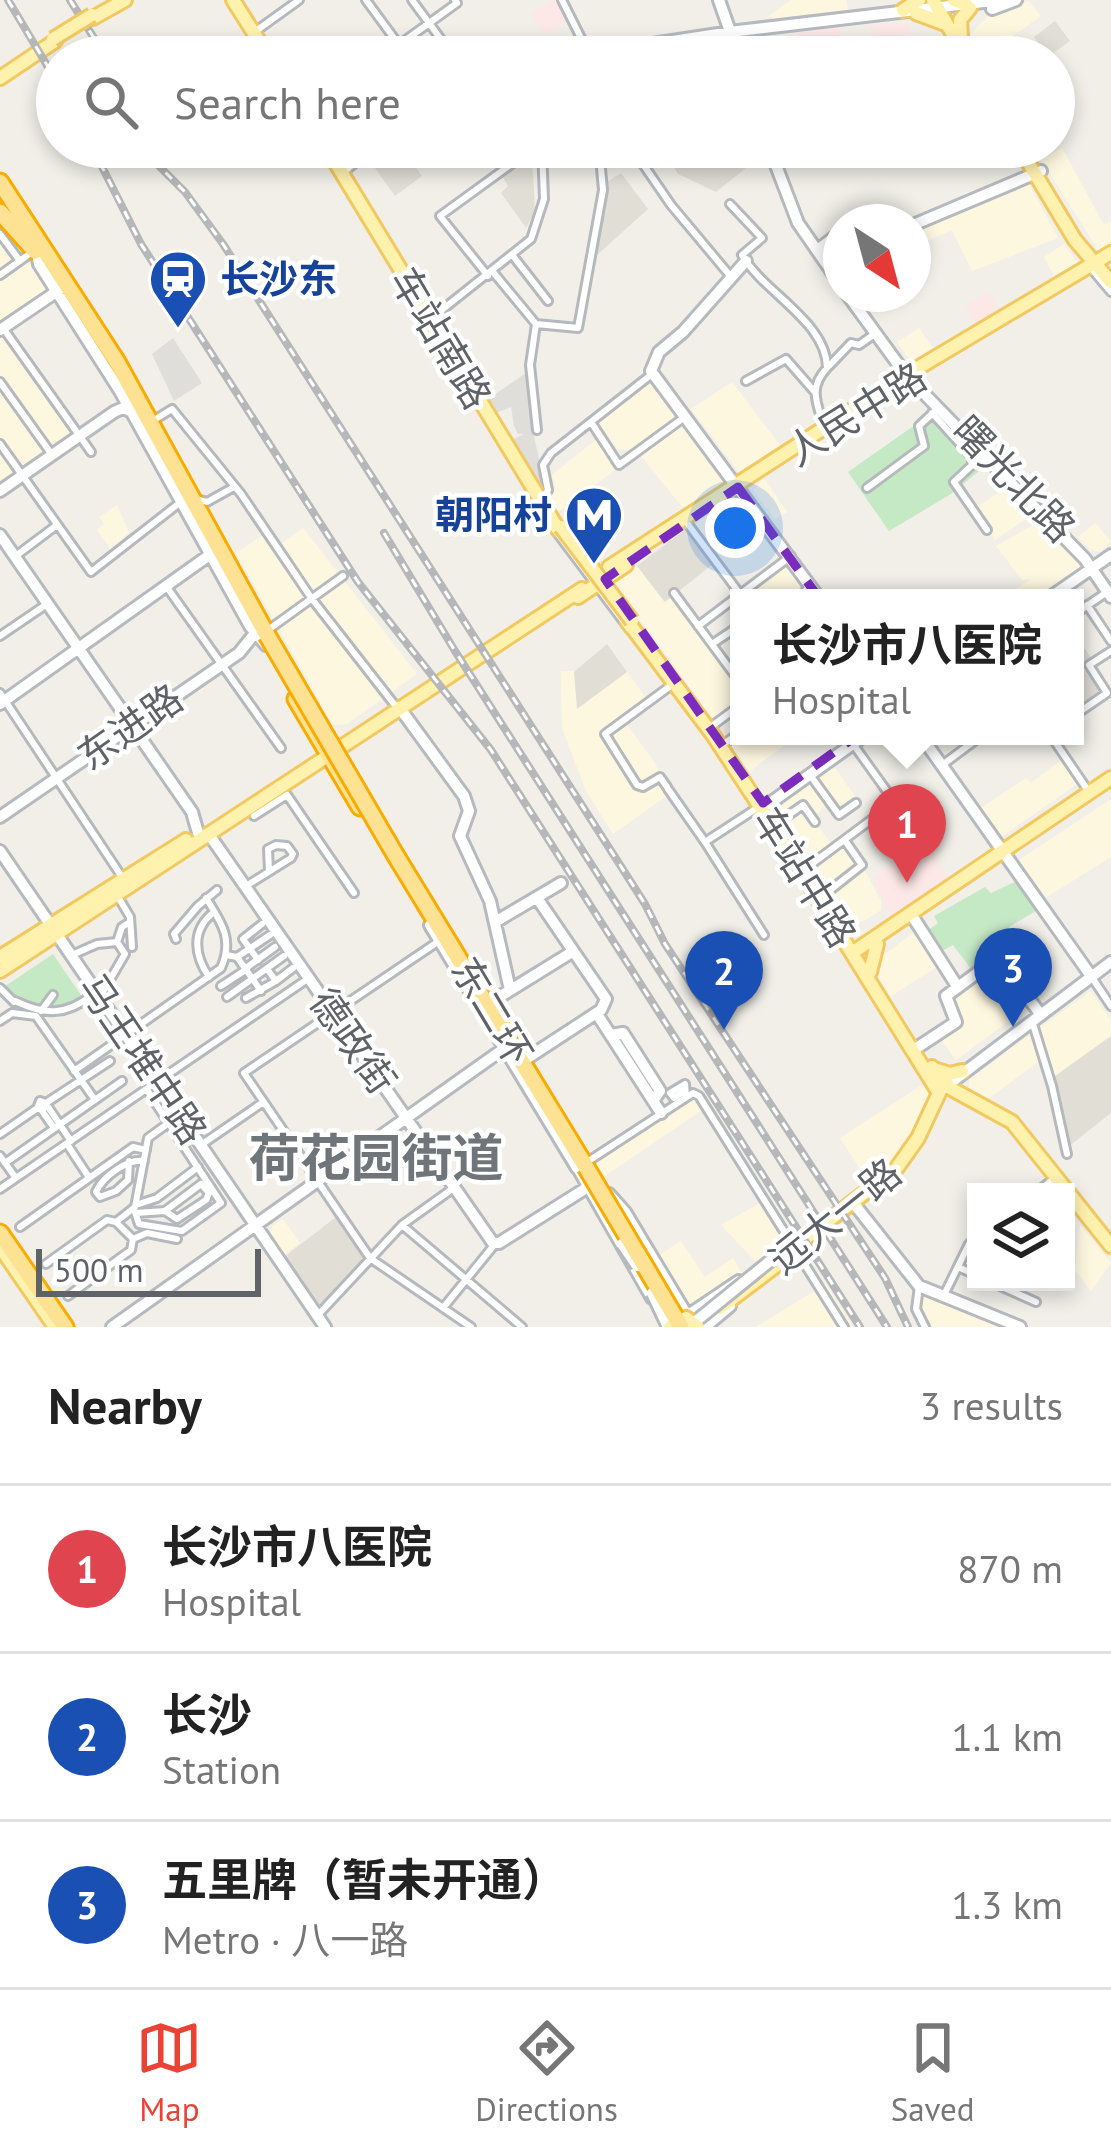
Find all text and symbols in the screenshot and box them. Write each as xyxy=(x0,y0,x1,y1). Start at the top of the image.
search box xyxy=(36,36,1075,168)
icon: search xyxy=(78,69,144,135)
text: Search here xyxy=(174,73,401,131)
north arrow xyxy=(823,204,931,312)
station icon: 长沙东 xyxy=(147,248,209,330)
place label: 长沙东 xyxy=(220,253,337,304)
street label: 车站南路 xyxy=(379,258,503,418)
street label: 人民中路 xyxy=(776,351,935,477)
street label: 曙光北路 xyxy=(942,405,1087,552)
metro station icon: 朝阳村 xyxy=(563,484,625,566)
place label: 朝阳村 xyxy=(435,489,552,540)
your location xyxy=(705,498,765,558)
popup xyxy=(730,589,1084,745)
text: 长沙市八医院 xyxy=(772,615,1042,673)
street label: 东进路 xyxy=(67,672,192,781)
text: Hospital xyxy=(772,674,911,725)
pin: 1 xyxy=(868,784,946,883)
street label: 车站中路 xyxy=(742,797,868,956)
pin: 3 xyxy=(974,928,1052,1027)
pin: 2 xyxy=(685,931,763,1030)
street label: 东二环 xyxy=(440,947,544,1074)
street label: 马王堆中路 xyxy=(68,964,219,1154)
street label: 德政街 xyxy=(299,978,408,1103)
district label: 荷花园街道 xyxy=(248,1124,504,1190)
street label: 远大一路 xyxy=(758,1147,911,1285)
map controls xyxy=(967,1183,1075,1291)
button: layers xyxy=(967,1183,1075,1291)
scale bar xyxy=(36,1243,261,1296)
text: 500 m xyxy=(54,1248,144,1291)
text: Nearby xyxy=(48,1372,202,1438)
text: 3 results xyxy=(920,1380,1063,1431)
text: 长沙市八医院 xyxy=(162,1517,432,1575)
text: 1 xyxy=(76,1543,98,1594)
text: 870 m xyxy=(957,1543,1063,1594)
text: Hospital xyxy=(162,1576,301,1627)
text: 长沙 xyxy=(162,1685,252,1743)
text: 2 xyxy=(76,1711,98,1762)
text: 1.1 km xyxy=(951,1711,1063,1762)
text: Station xyxy=(162,1744,281,1795)
text: 五里牌（暂未开通） xyxy=(162,1850,567,1908)
text: 3 xyxy=(76,1879,98,1930)
text: 1.3 km xyxy=(951,1879,1063,1930)
text: Metro · 八一路 xyxy=(162,1914,408,1965)
tab: Map xyxy=(136,2015,202,2130)
tab: Directions xyxy=(475,2015,618,2130)
tab: Saved xyxy=(891,2015,975,2130)

